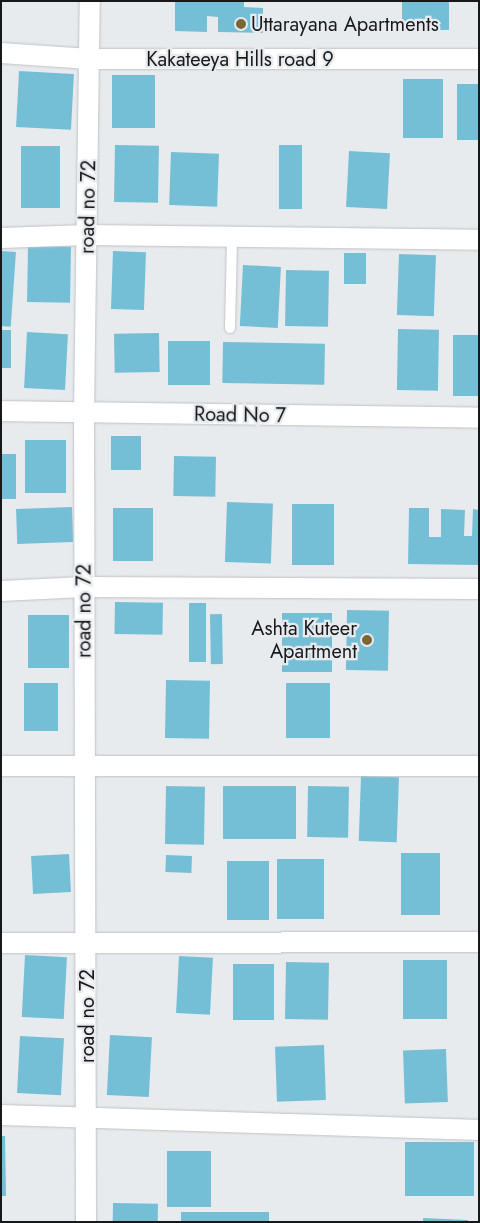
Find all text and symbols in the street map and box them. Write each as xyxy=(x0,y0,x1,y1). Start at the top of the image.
place label: Uttarayana Apartments xyxy=(251,12,439,36)
marker: Uttarayana Apartments xyxy=(235,18,247,30)
street label: Kakateeya Hills road 9 xyxy=(146,47,334,71)
street label: road no 72 xyxy=(75,160,101,254)
street label: Road No 7 xyxy=(194,402,286,428)
street label: road no 72 xyxy=(72,564,96,658)
place label: Ashta Kuteer Apartment xyxy=(251,616,357,663)
marker: Ashta Kuteer Apartment xyxy=(361,634,373,646)
street label: road no 72 xyxy=(75,969,99,1063)

